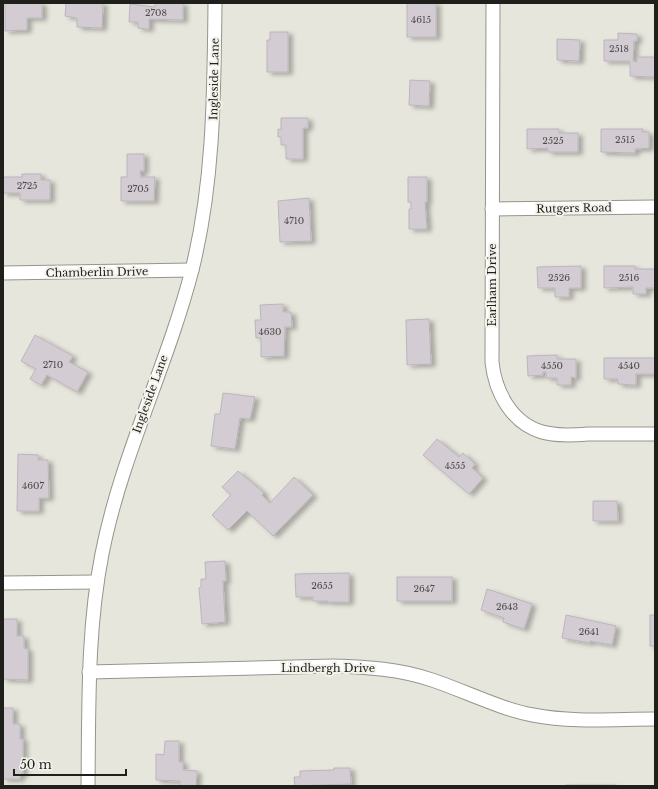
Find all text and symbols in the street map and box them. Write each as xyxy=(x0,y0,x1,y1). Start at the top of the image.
house number: 2708 xyxy=(145,7,167,18)
house number: 4615 xyxy=(411,14,431,25)
street label: Ingleside Lane xyxy=(206,38,222,120)
house number: 2518 xyxy=(609,43,629,54)
house number: 2515 xyxy=(615,134,635,145)
house number: 2525 xyxy=(542,135,564,146)
house number: 2725 xyxy=(17,180,37,191)
house number: 2705 xyxy=(127,183,149,194)
street label: Rutgers Road xyxy=(536,200,613,216)
house number: 4710 xyxy=(284,215,304,226)
street label: Earlham Drive xyxy=(485,244,499,326)
street label: Chamberlin Drive xyxy=(46,264,148,280)
house number: 2526 xyxy=(548,272,570,283)
house number: 2516 xyxy=(619,272,639,283)
house number: 4630 xyxy=(258,326,282,337)
street label: Ingleside Lane xyxy=(129,353,171,435)
house number: 2710 xyxy=(43,359,63,370)
house number: 4550 xyxy=(541,360,563,371)
house number: 4540 xyxy=(618,360,640,371)
house number: 4555 xyxy=(445,460,465,471)
house number: 4607 xyxy=(22,480,44,491)
house number: 2655 xyxy=(311,580,333,591)
house number: 2647 xyxy=(413,583,435,594)
house number: 2643 xyxy=(496,601,518,612)
house number: 2641 xyxy=(579,626,599,637)
street label: Lindbergh Drive xyxy=(281,661,375,675)
scale bar xyxy=(14,751,126,777)
text: 50 m xyxy=(20,757,52,772)

